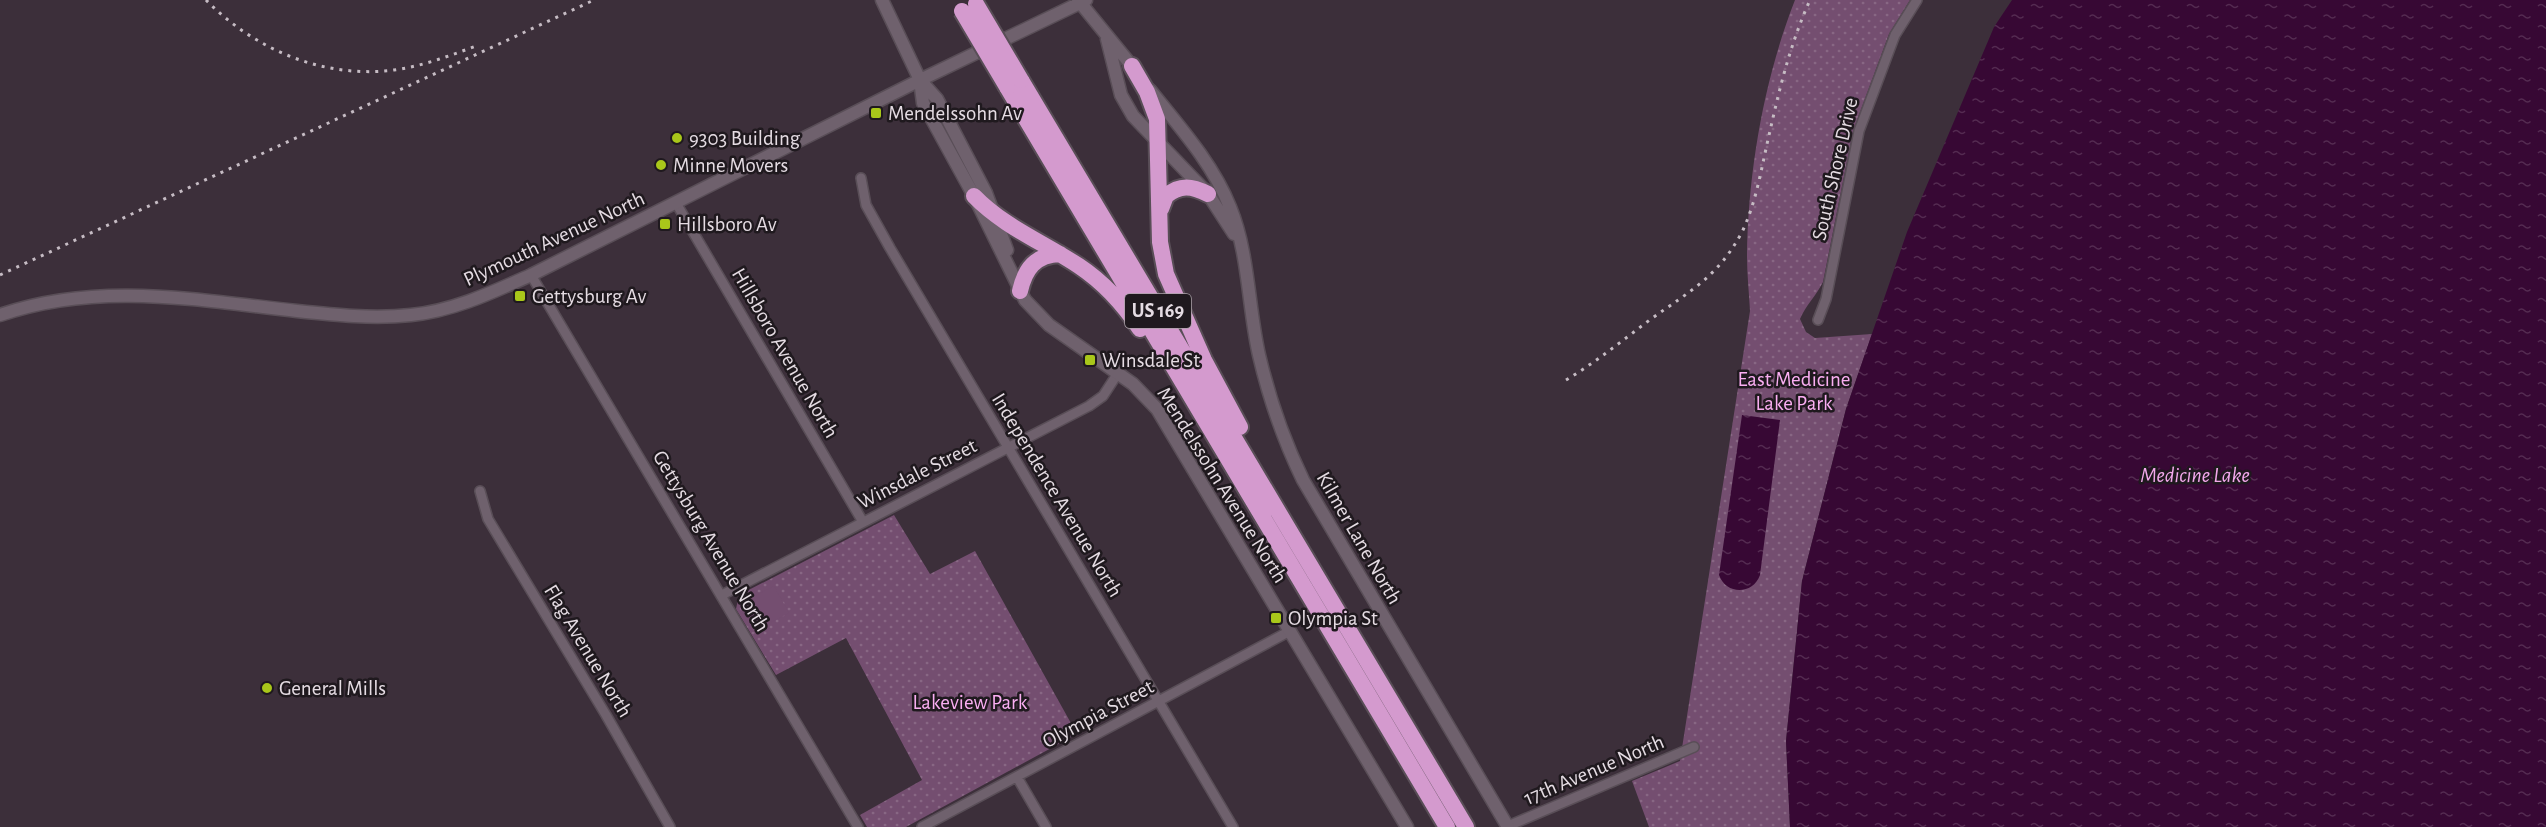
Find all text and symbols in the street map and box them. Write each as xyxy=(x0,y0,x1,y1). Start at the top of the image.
street label: South Shore Drive xyxy=(1808,96,1862,242)
place label: Mendelssohn Av xyxy=(888,103,1022,124)
marker: Mendelssohn Av xyxy=(869,106,883,120)
place label: 9303 Building xyxy=(689,128,801,149)
marker: 9303 Building xyxy=(670,131,684,145)
place label: Minne Movers xyxy=(673,155,788,176)
marker: Minne Movers xyxy=(654,158,668,172)
street label: Plymouth Avenue North xyxy=(460,188,648,290)
place label: Hillsboro Av xyxy=(677,214,777,235)
marker: Hillsboro Av xyxy=(658,217,672,231)
street label: Hillsboro Avenue North xyxy=(728,265,842,441)
place label: Gettysburg Av xyxy=(532,286,647,307)
marker: Gettysburg Av xyxy=(513,289,527,303)
road number: US 169 xyxy=(1125,294,1191,328)
place label: Winsdale St xyxy=(1102,350,1200,371)
marker: Winsdale St xyxy=(1083,353,1097,367)
park label: East Medicine Lake Park xyxy=(1738,369,1850,414)
street label: Mendelssohn Avenue North xyxy=(1153,383,1291,587)
street label: Independence Avenue North xyxy=(988,389,1126,601)
street label: Winsdale Street xyxy=(854,435,980,513)
street label: Gettysburg Avenue North xyxy=(649,447,773,635)
water label: Medicine Lake xyxy=(2140,464,2250,486)
street label: Kilmer Lane North xyxy=(1313,468,1405,608)
street label: Flag Avenue North xyxy=(540,581,636,721)
place label: Olympia St xyxy=(1288,608,1378,629)
marker: Olympia St xyxy=(1269,611,1283,625)
street label: Olympia Street xyxy=(1039,676,1157,752)
place label: General Mills xyxy=(279,678,386,699)
marker: General Mills xyxy=(260,681,274,695)
park label: Lakeview Park xyxy=(913,692,1028,713)
street label: 17th Avenue North xyxy=(1521,731,1667,809)

